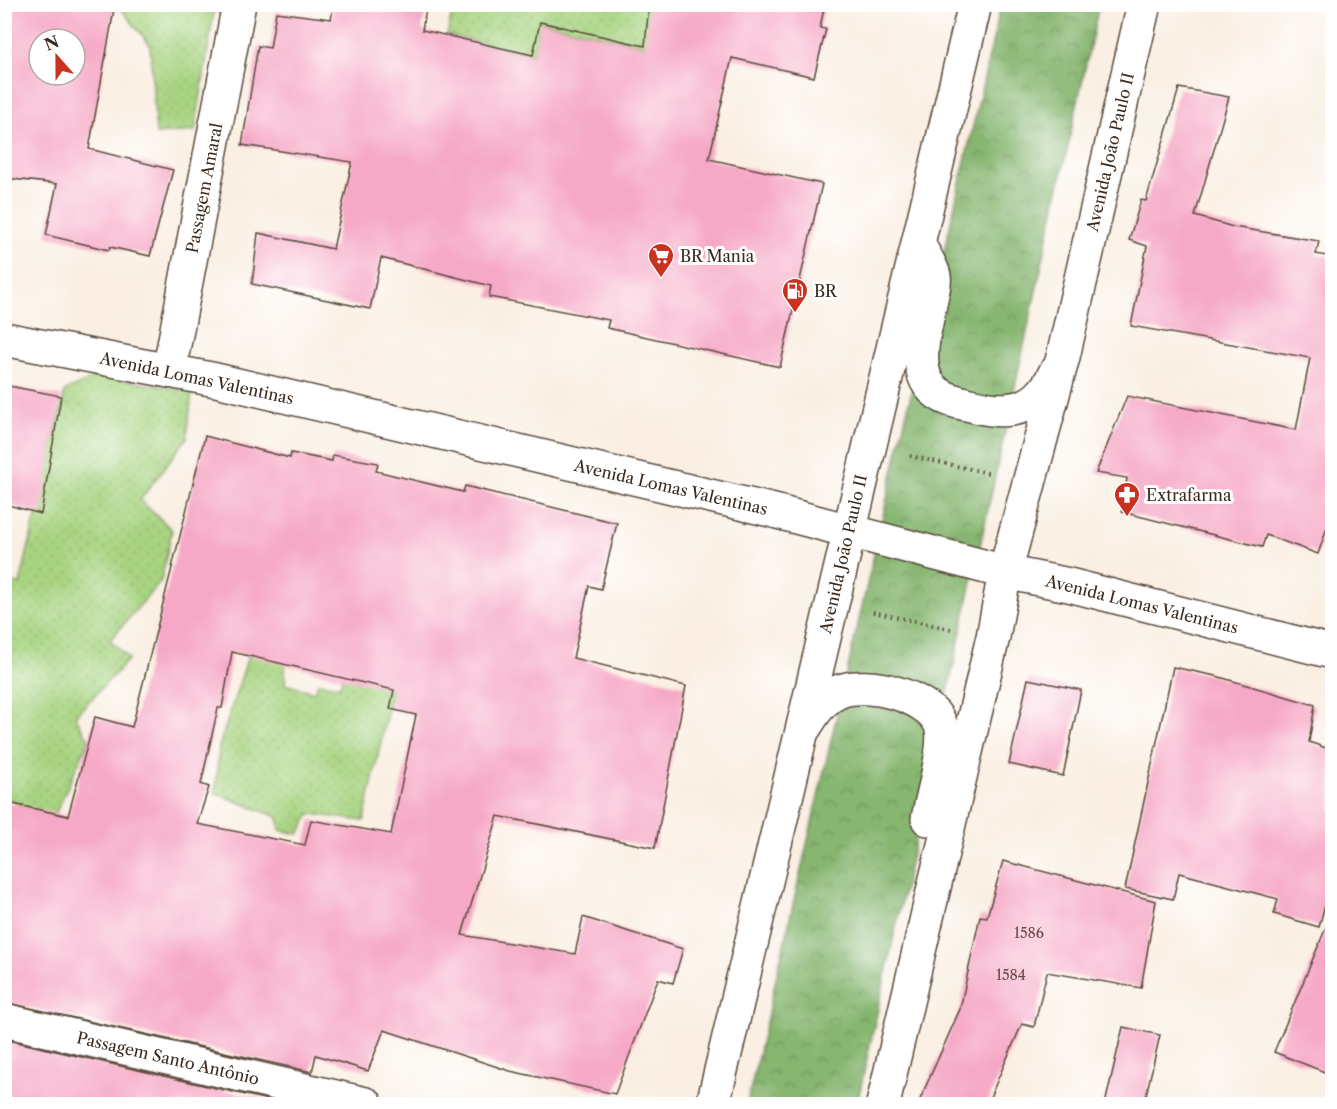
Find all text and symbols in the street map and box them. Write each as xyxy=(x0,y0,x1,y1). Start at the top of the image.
north arrow xyxy=(27,27,87,87)
text: N xyxy=(42,31,62,55)
street label: Avenida João Paulo II xyxy=(1082,71,1138,234)
street label: Passagem Amaral xyxy=(182,121,226,255)
supermarket icon: BR Mania xyxy=(646,241,676,279)
place label: BR Mania xyxy=(680,246,755,266)
fuel station icon: BR xyxy=(780,276,810,314)
place label: BR xyxy=(814,281,838,301)
street label: Avenida Lomas Valentinas xyxy=(97,347,296,408)
street label: Avenida Lomas Valentinas xyxy=(571,455,770,519)
street label: Avenida João Paulo II xyxy=(815,473,871,636)
pharmacy icon: Extrafarma xyxy=(1112,480,1142,518)
place label: Extrafarma xyxy=(1146,485,1232,505)
street label: Avenida Lomas Valentinas xyxy=(1043,570,1240,638)
house number: 1586 xyxy=(1014,924,1044,942)
house number: 1584 xyxy=(996,966,1026,984)
street label: Passagem Santo Antônio xyxy=(75,1027,261,1089)

